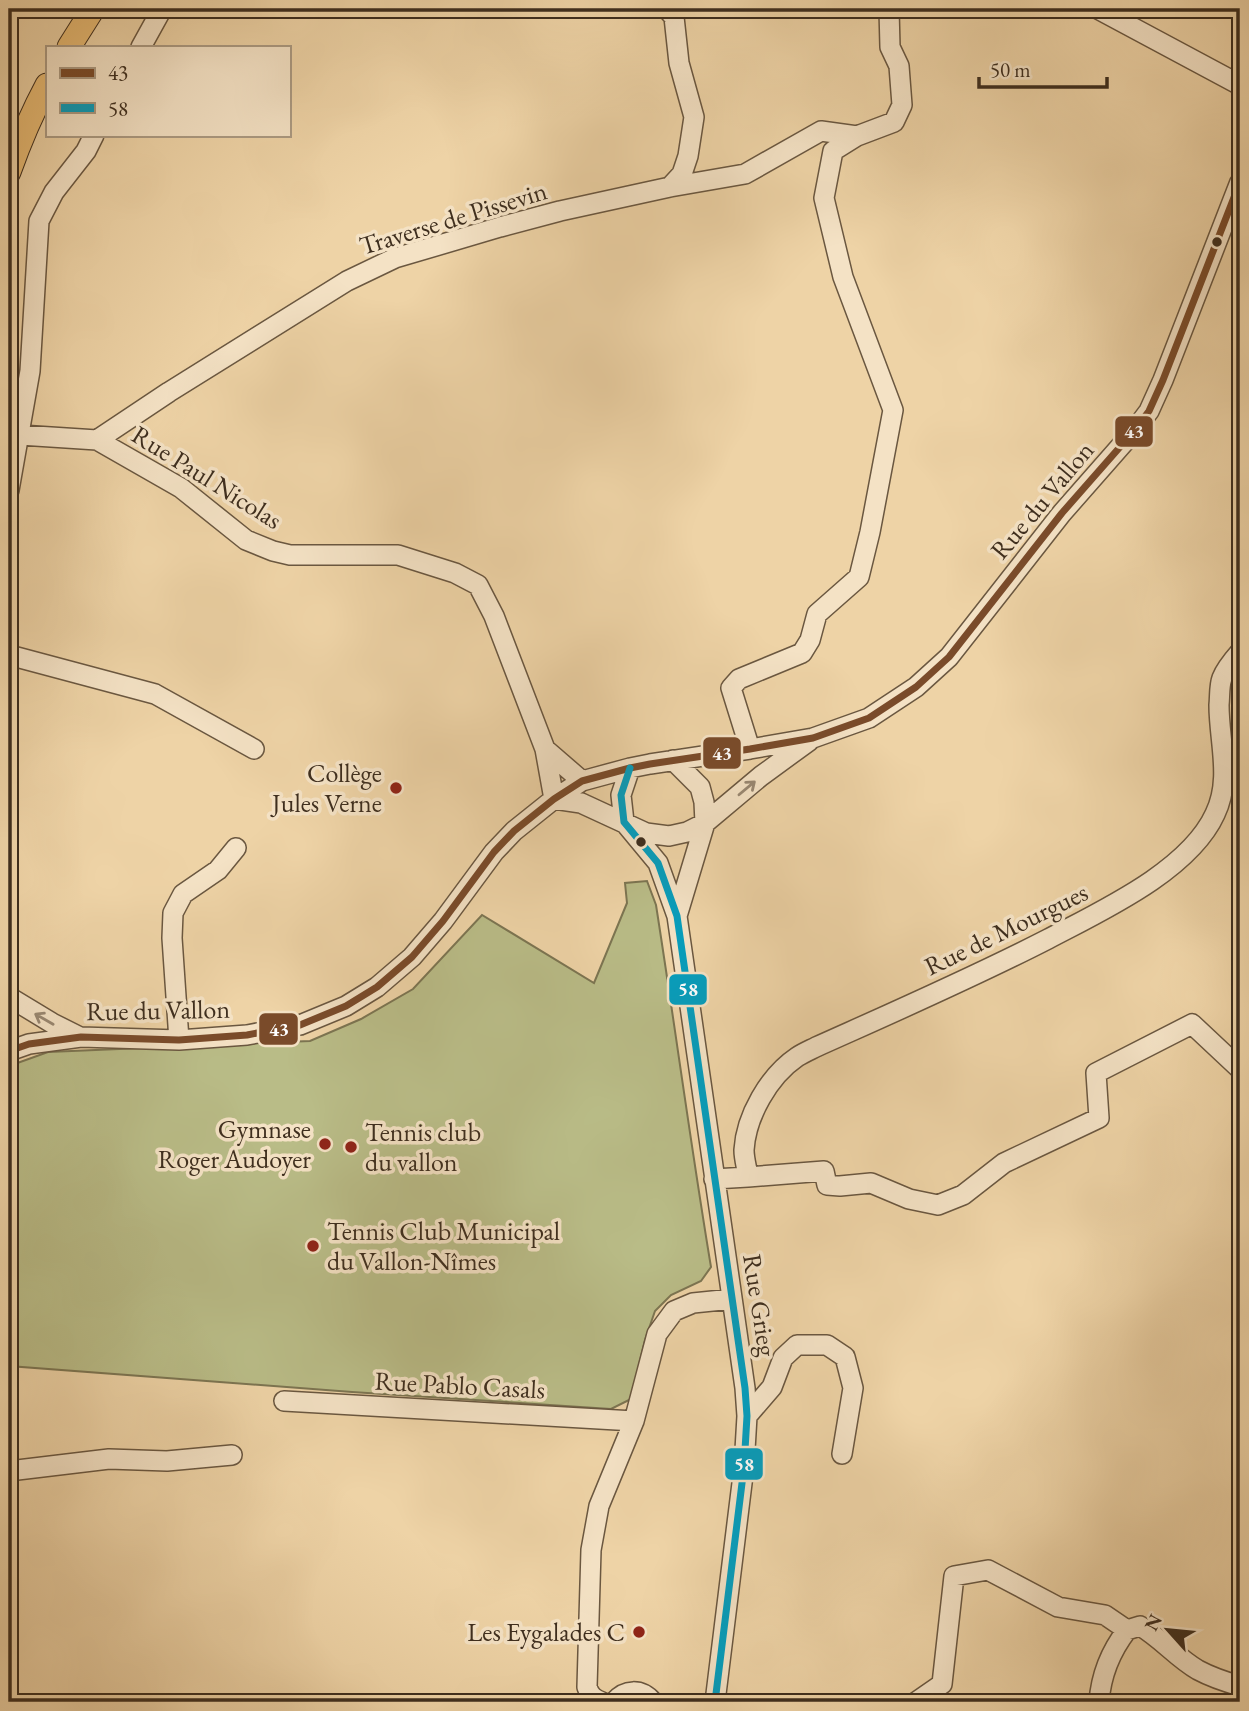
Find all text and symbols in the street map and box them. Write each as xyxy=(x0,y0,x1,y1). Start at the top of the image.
legend xyxy=(46,46,290,136)
scale bar xyxy=(979,46,1107,90)
text: 50 m xyxy=(990,56,1031,83)
text: 43 xyxy=(108,59,128,86)
text: 58 xyxy=(108,95,128,122)
street label: Traverse de Pissevin xyxy=(355,173,551,263)
unlabelled marker xyxy=(1210,235,1224,249)
line badge: 43 xyxy=(1114,415,1154,448)
street label: Rue Paul Nicolas xyxy=(126,417,288,537)
text: 43 xyxy=(1124,419,1144,444)
street label: Rue du Vallon xyxy=(983,434,1101,566)
line badge: 43 xyxy=(702,736,742,770)
text: 43 xyxy=(712,741,732,766)
place label: Collège Jules Verne xyxy=(270,756,382,820)
marker: Collège Jules Verne xyxy=(388,780,404,796)
one-way arrow xyxy=(738,780,756,796)
unlabelled marker xyxy=(634,835,648,849)
street label: Rue de Mourgues xyxy=(919,875,1093,983)
line badge: 58 xyxy=(668,973,708,1006)
text: 58 xyxy=(678,977,698,1002)
street label: Rue du Vallon xyxy=(86,992,231,1028)
one-way arrow xyxy=(35,1011,55,1025)
line badge: 43 xyxy=(258,1012,299,1046)
text: 43 xyxy=(269,1017,289,1042)
place label: Gymnase Roger Audoyer xyxy=(158,1112,311,1176)
place label: Tennis club du vallon xyxy=(365,1115,481,1179)
marker: Gymnase Roger Audoyer xyxy=(317,1136,333,1152)
marker: Tennis club du vallon xyxy=(343,1139,359,1155)
place label: Tennis Club Municipal du Vallon-Nîmes xyxy=(327,1214,560,1278)
marker: Tennis Club Municipal du Vallon-Nîmes xyxy=(305,1238,321,1254)
street label: Rue Grieg xyxy=(735,1251,785,1359)
street label: Rue Pablo Casals xyxy=(374,1364,546,1406)
line badge: 58 xyxy=(724,1447,764,1481)
text: 58 xyxy=(734,1452,754,1477)
north arrow xyxy=(1134,1596,1204,1666)
text: N xyxy=(1139,1609,1168,1635)
place label: Les Eygalades C xyxy=(467,1615,625,1649)
marker: Les Eygalades C xyxy=(631,1624,647,1640)

